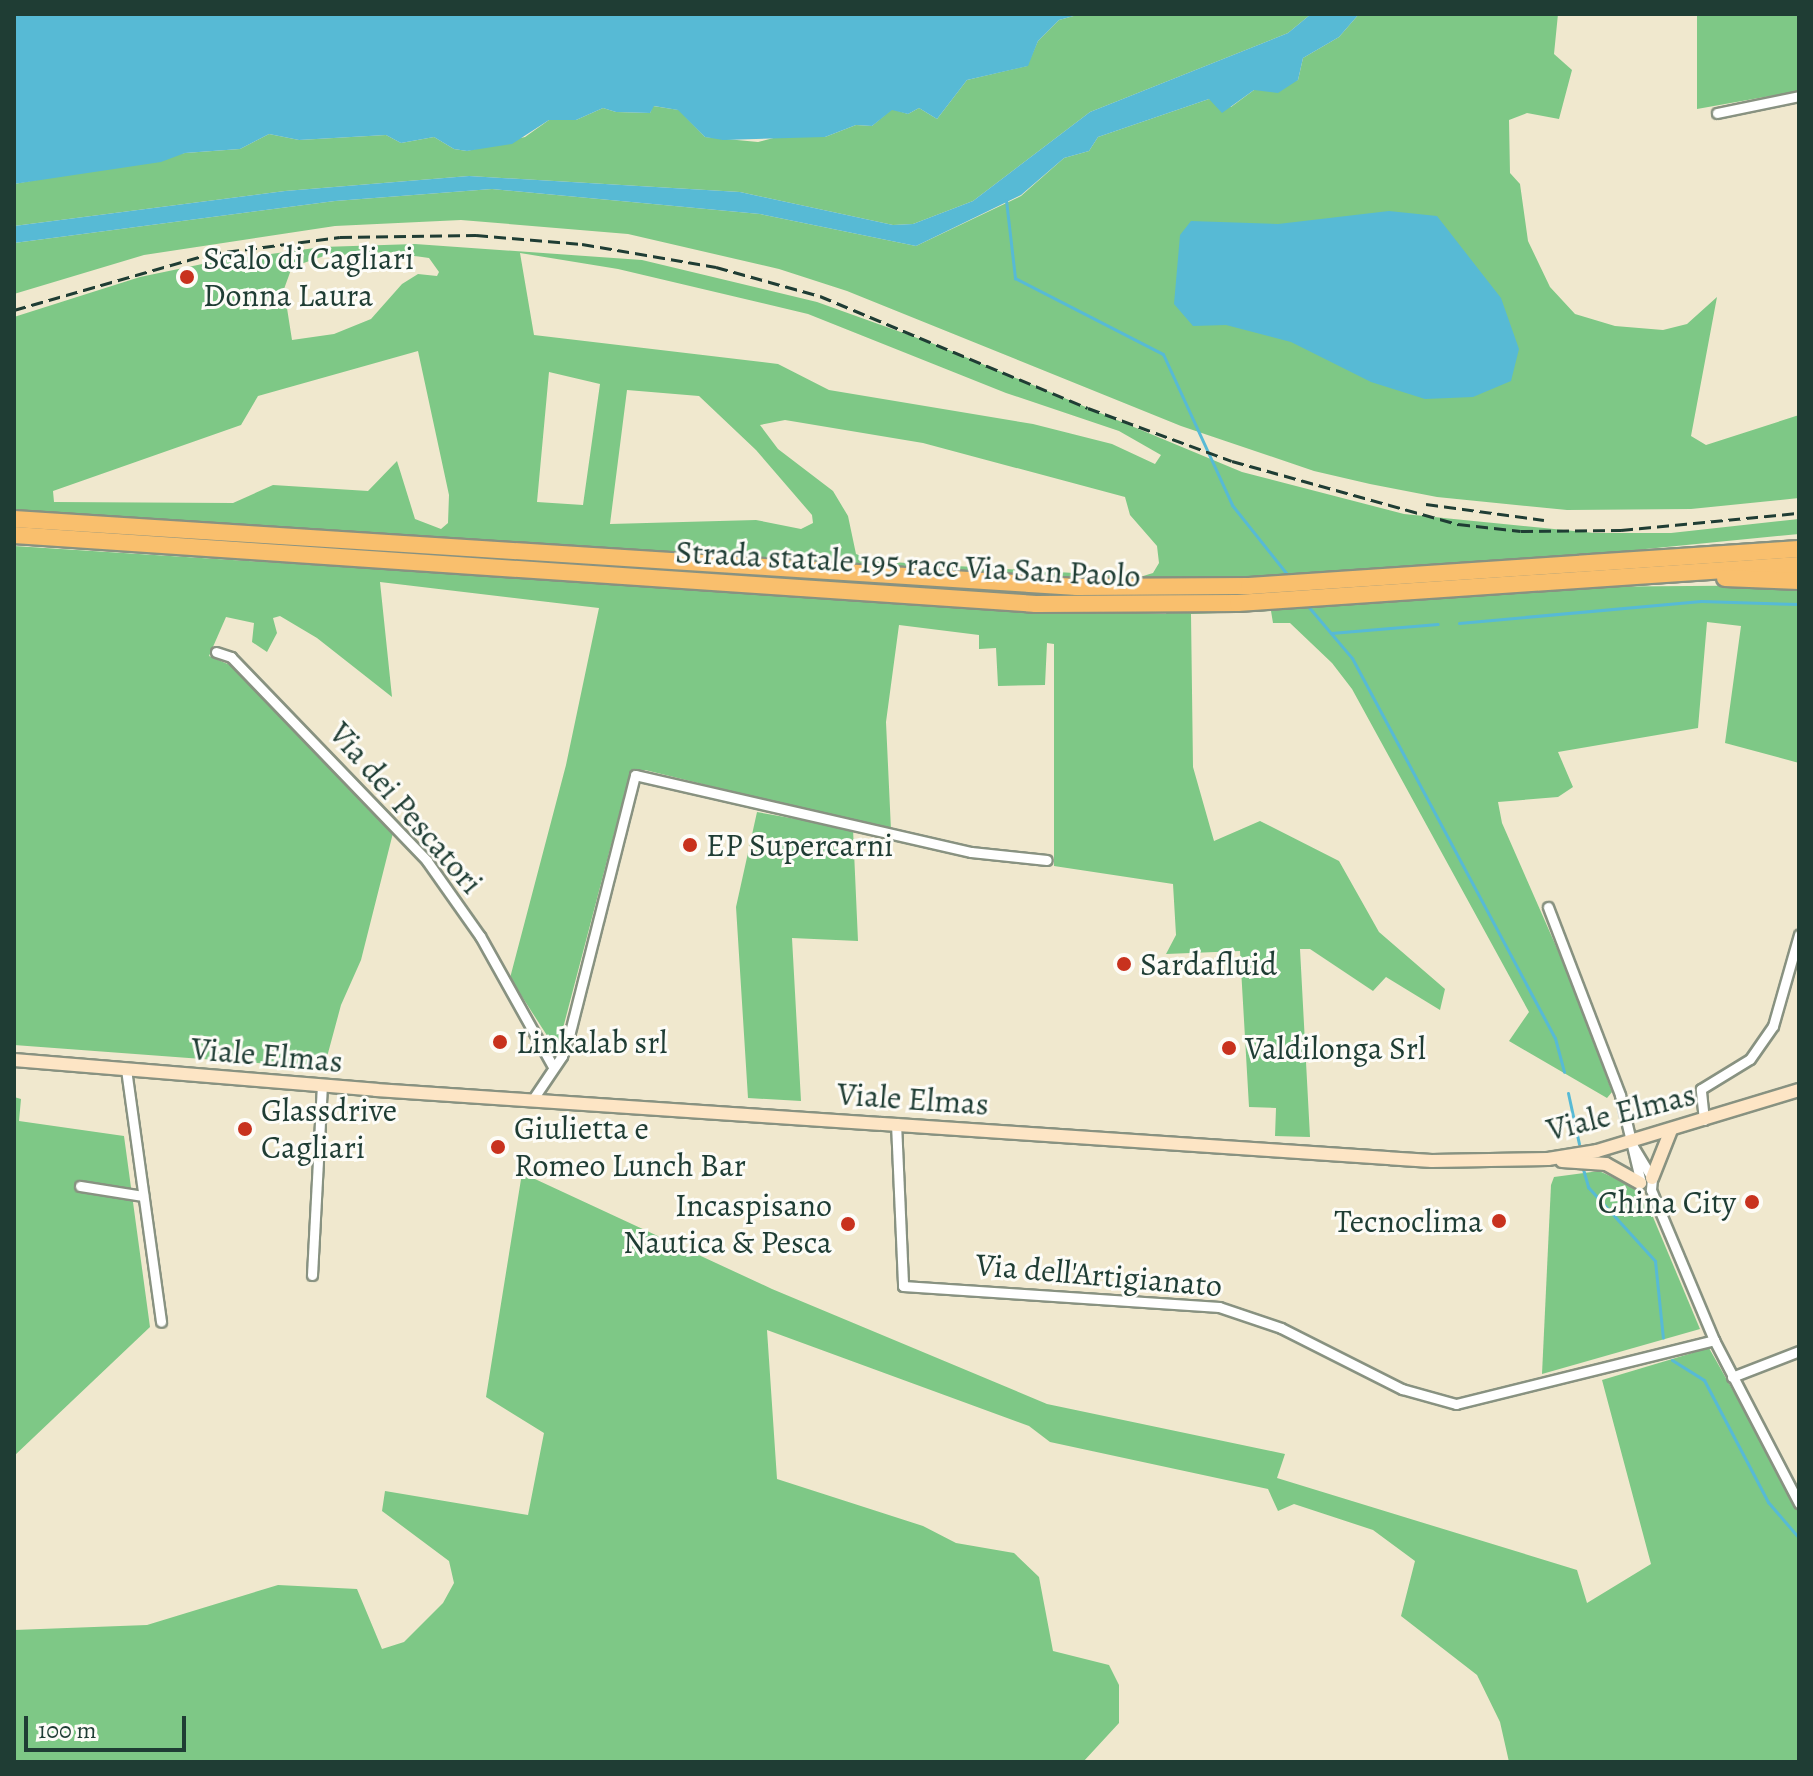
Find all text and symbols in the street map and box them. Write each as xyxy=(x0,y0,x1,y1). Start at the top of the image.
place label: Scalo di Cagliari Donna Laura xyxy=(203,240,414,315)
marker: Scalo di Cagliari Donna Laura xyxy=(178,268,196,286)
street label: Strada statale 195 racc Via San Paolo xyxy=(674,533,1142,595)
street label: Via dei Pescatori xyxy=(321,714,491,902)
place label: EP Supercarni xyxy=(706,826,893,864)
marker: EP Supercarni xyxy=(681,836,699,854)
place label: Sardafluid xyxy=(1140,945,1277,983)
marker: Sardafluid xyxy=(1115,955,1133,973)
place label: Linkalab srl xyxy=(516,1023,667,1061)
street label: Viale Elmas xyxy=(190,1029,344,1081)
place label: Valdilonga Srl xyxy=(1245,1029,1426,1067)
marker: Linkalab srl xyxy=(491,1033,509,1051)
marker: Valdilonga Srl xyxy=(1220,1039,1238,1057)
street label: Viale Elmas xyxy=(836,1075,990,1123)
street label: Viale Elmas xyxy=(1543,1075,1699,1149)
place label: Glassdrive Cagliari xyxy=(261,1092,397,1167)
place label: Giulietta e Romeo Lunch Bar xyxy=(514,1110,746,1185)
marker: Glassdrive Cagliari xyxy=(236,1120,254,1138)
marker: Giulietta e Romeo Lunch Bar xyxy=(489,1138,507,1156)
place label: China City xyxy=(1598,1183,1736,1221)
place label: Incaspisano Nautica & Pesca xyxy=(623,1187,832,1262)
marker: China City xyxy=(1743,1193,1761,1211)
place label: Tecnoclima xyxy=(1334,1202,1483,1240)
marker: Tecnoclima xyxy=(1490,1212,1508,1230)
marker: Incaspisano Nautica & Pesca xyxy=(839,1215,857,1233)
street label: Via dell'Artigianato xyxy=(974,1245,1224,1305)
scale bar xyxy=(28,1700,190,1750)
text: 100 m xyxy=(38,1714,97,1746)

